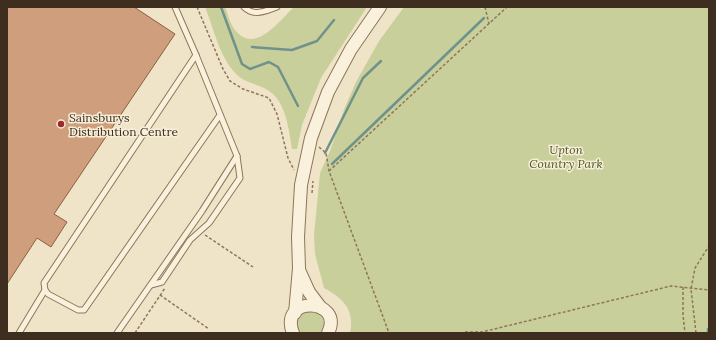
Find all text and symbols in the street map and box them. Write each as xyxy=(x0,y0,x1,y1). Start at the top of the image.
place label: Sainsburys Distribution Centre xyxy=(69,110,179,139)
marker: Sainsburys Distribution Centre xyxy=(56,119,66,129)
park label: Upton Country Park xyxy=(529,142,603,171)

